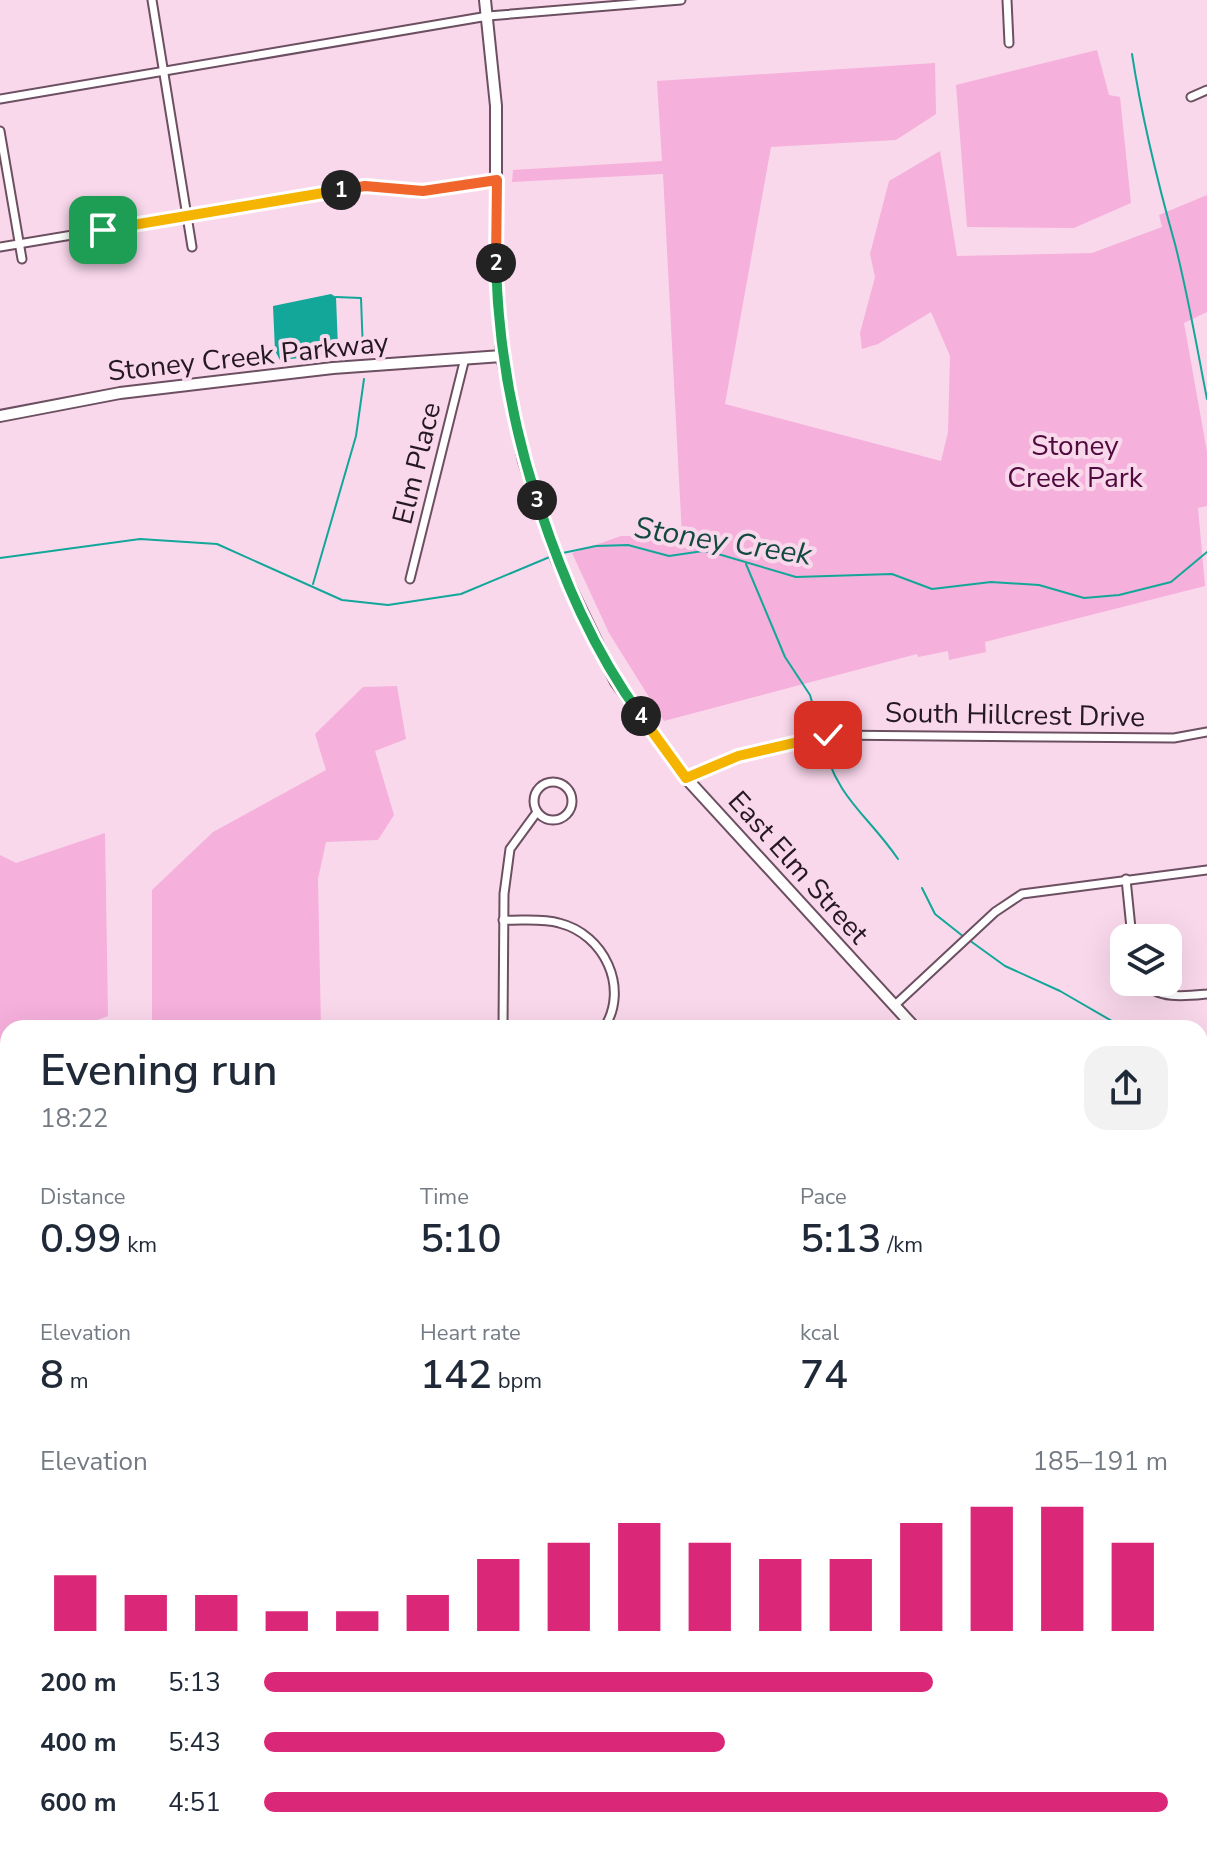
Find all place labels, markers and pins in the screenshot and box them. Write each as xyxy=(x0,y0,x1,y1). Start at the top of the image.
pin: 1 xyxy=(321,170,361,210)
pin xyxy=(69,196,137,264)
pin: 2 xyxy=(476,243,516,283)
pin: 3 xyxy=(517,480,557,520)
pin: 4 xyxy=(621,696,661,736)
pin xyxy=(794,701,862,769)

